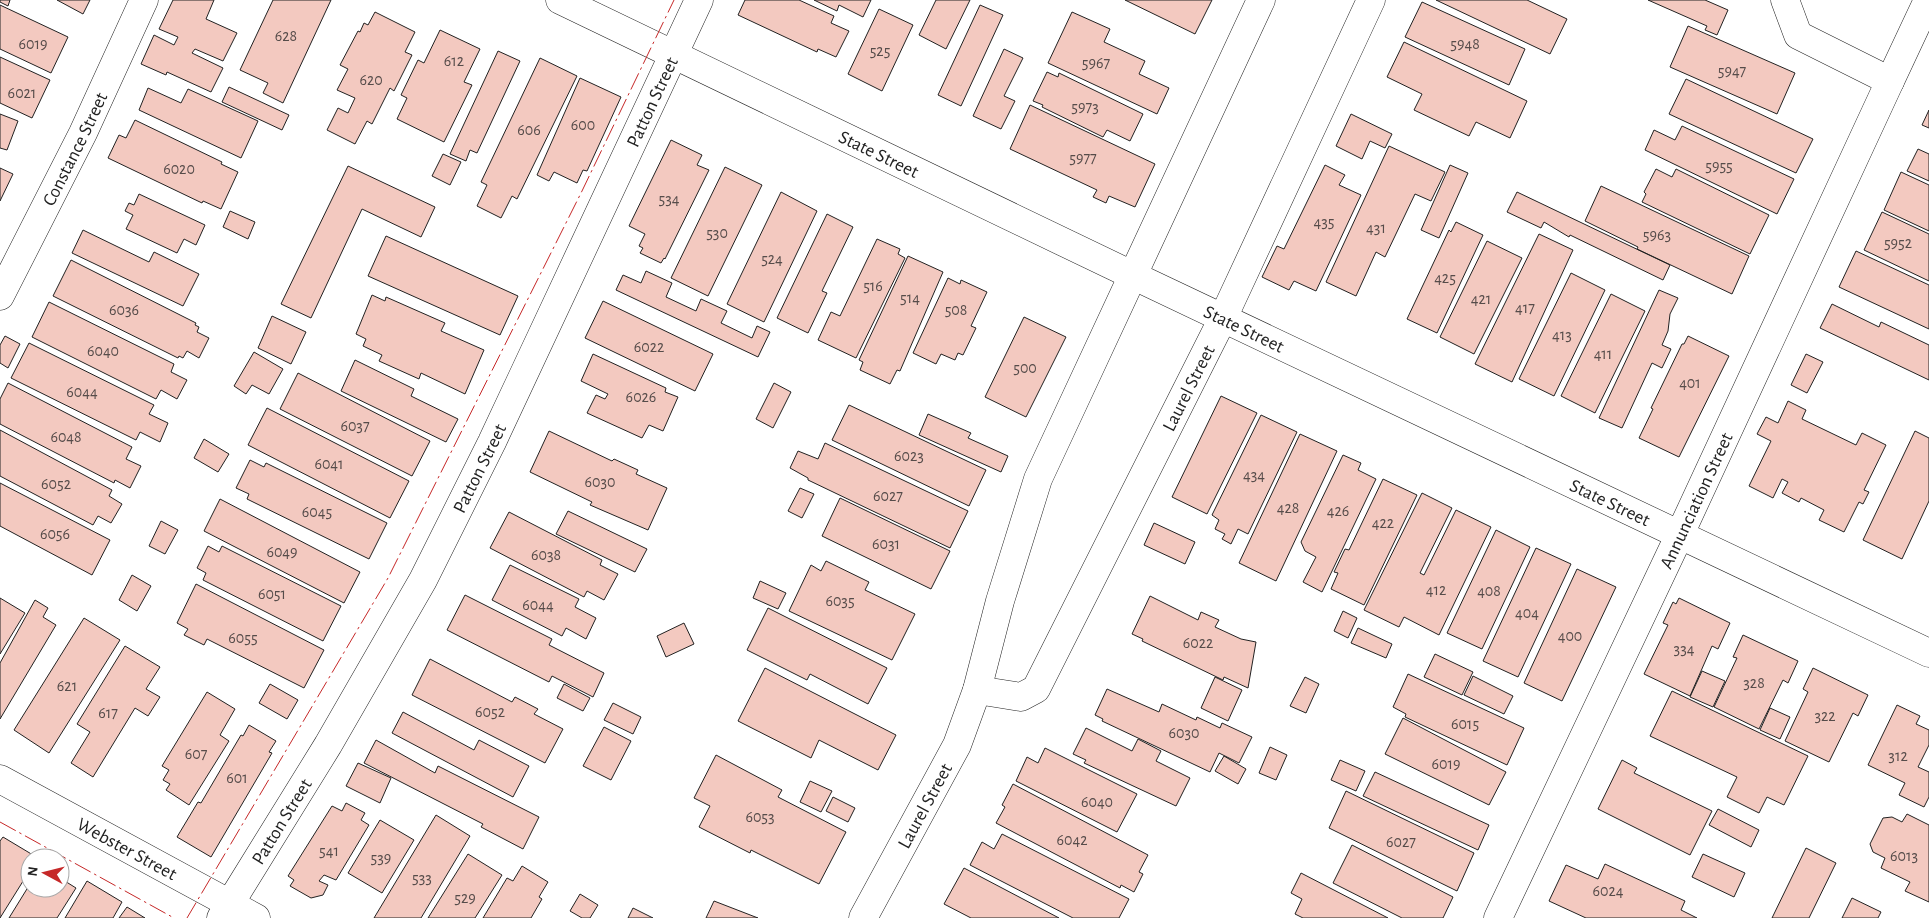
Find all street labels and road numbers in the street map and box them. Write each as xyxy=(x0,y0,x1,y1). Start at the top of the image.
street label: Patton Street xyxy=(624,54,682,150)
street label: Constance Street xyxy=(40,90,111,209)
street label: State Street xyxy=(835,127,921,182)
street label: State Street xyxy=(1201,303,1287,357)
street label: Laurel Street xyxy=(1160,342,1219,434)
street label: Patton Street xyxy=(450,421,510,516)
street label: Annunciation Street xyxy=(1657,430,1737,572)
street label: State Street xyxy=(1567,476,1653,530)
street label: Laurel Street xyxy=(895,761,956,852)
street label: Patton Street xyxy=(249,776,316,868)
street label: Webster Street xyxy=(74,815,180,884)

